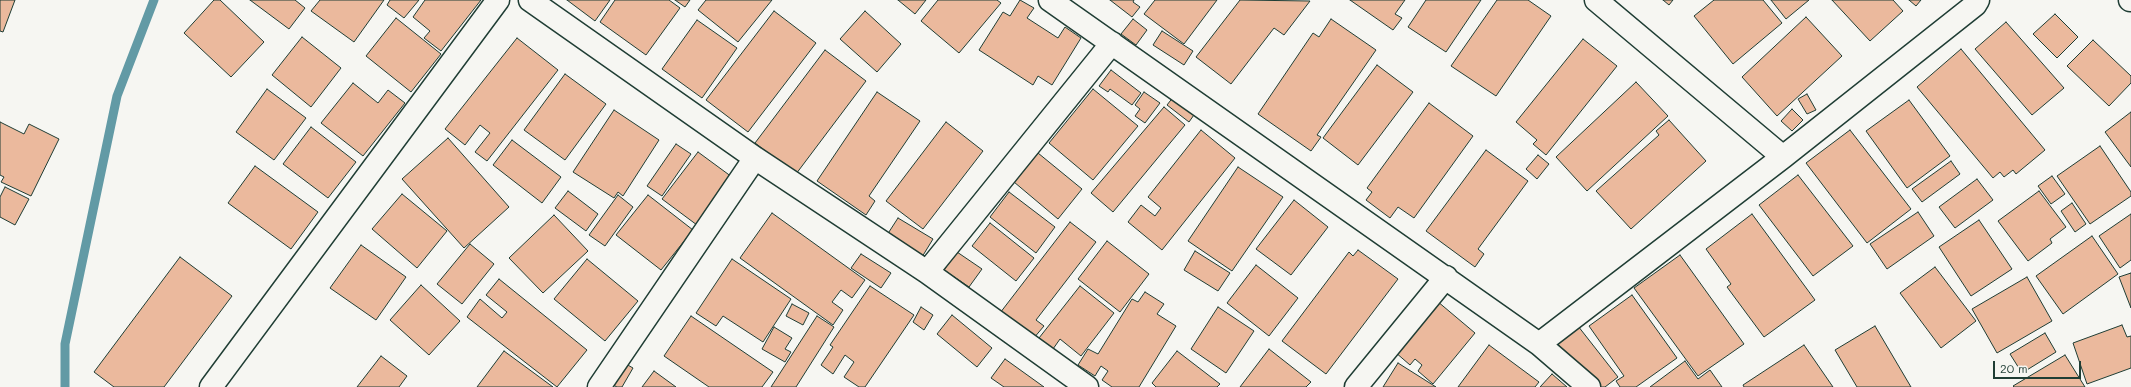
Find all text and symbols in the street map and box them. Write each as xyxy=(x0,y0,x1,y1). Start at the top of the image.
scale bar xyxy=(1995,353,2083,379)
text: 20 m xyxy=(2000,360,2028,376)

